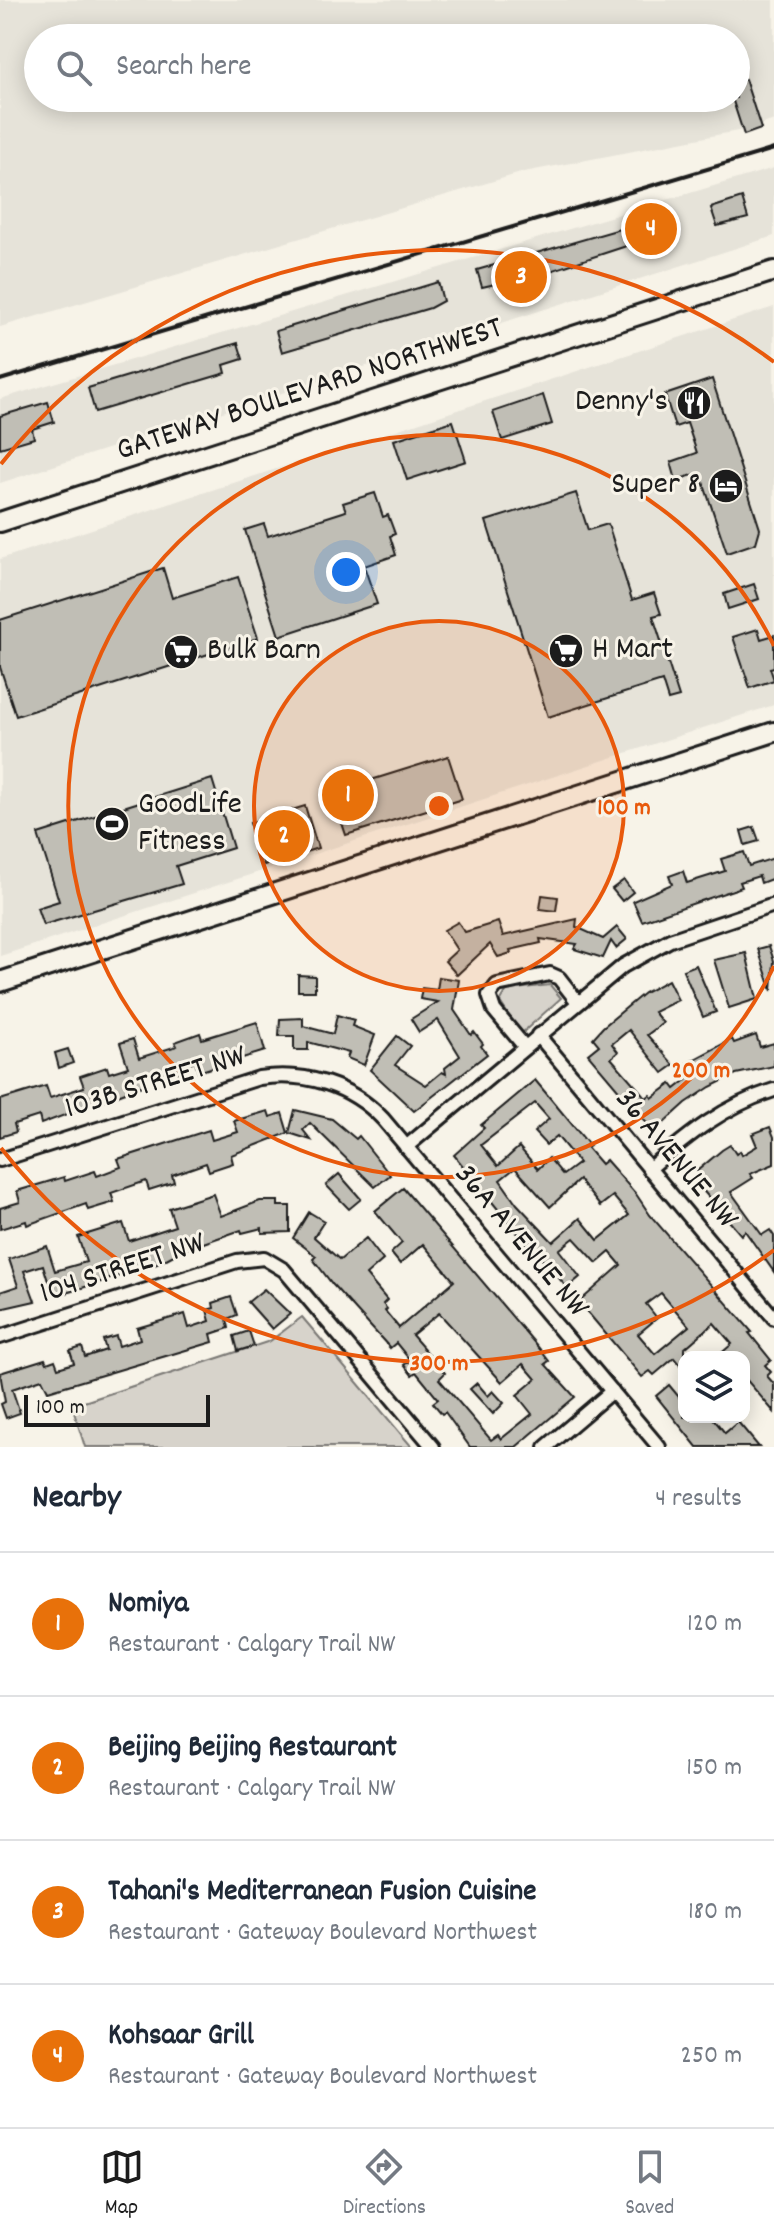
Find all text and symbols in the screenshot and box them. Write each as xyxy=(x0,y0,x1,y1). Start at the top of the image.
search box xyxy=(24,24,750,112)
icon: search xyxy=(52,46,96,90)
text: Search here xyxy=(116,47,252,90)
pin: 4 xyxy=(625,199,677,259)
pin: 3 xyxy=(495,247,547,307)
street label: GATEWAY BOULEVARD NORTHWEST xyxy=(111,307,509,475)
place label: Denny's xyxy=(575,380,668,426)
restaurant icon: Denny's xyxy=(675,384,713,422)
place label: Super 8 xyxy=(611,463,700,509)
hotel icon: Super 8 xyxy=(707,467,745,505)
your location xyxy=(326,552,366,592)
place label: H Mart xyxy=(592,628,673,674)
place label: Bulk Barn xyxy=(207,629,321,675)
supermarket icon: H Mart xyxy=(547,632,585,670)
supermarket icon: Bulk Barn xyxy=(162,633,200,671)
pin: 1 xyxy=(322,765,374,825)
place label: GoodLife Fitness xyxy=(138,783,242,866)
centre of rings xyxy=(425,792,453,820)
text: 100 m xyxy=(597,792,651,826)
sports icon: GoodLife Fitness xyxy=(93,805,131,843)
pin: 2 xyxy=(258,806,310,866)
street label: 103B STREET NW xyxy=(60,1034,253,1133)
text: 200 m xyxy=(672,1055,730,1089)
street label: 36 AVENUE NW xyxy=(602,1079,748,1241)
street label: 36A AVENUE NW xyxy=(442,1155,599,1330)
street label: 104 STREET NW xyxy=(35,1222,212,1318)
text: 300 m xyxy=(410,1348,468,1382)
map controls xyxy=(678,1351,750,1423)
button: layers xyxy=(678,1351,750,1423)
scale bar xyxy=(24,1391,210,1427)
text: 100 m xyxy=(36,1393,85,1424)
text: Nearby xyxy=(32,1475,121,1524)
text: 4 results xyxy=(655,1481,742,1518)
text: Nomiya xyxy=(108,1584,189,1627)
text: 1 xyxy=(55,1606,61,1643)
text: 120 m xyxy=(687,1606,742,1643)
text: Restaurant · Calgary Trail NW xyxy=(108,1627,395,1664)
text: Beijing Beijing Restaurant xyxy=(108,1728,397,1771)
text: 2 xyxy=(52,1750,64,1787)
text: 150 m xyxy=(686,1750,742,1787)
text: Restaurant · Calgary Trail NW xyxy=(108,1771,395,1808)
text: Tahani's Mediterranean Fusion Cuisine xyxy=(108,1872,536,1915)
text: 3 xyxy=(52,1894,64,1931)
text: 180 m xyxy=(688,1894,742,1931)
text: Restaurant · Gateway Boulevard Northwest xyxy=(108,1915,537,1952)
text: Kohsaar Grill xyxy=(108,2016,254,2059)
text: 4 xyxy=(53,2038,63,2075)
text: 250 m xyxy=(681,2038,742,2075)
text: Restaurant · Gateway Boulevard Northwest xyxy=(108,2059,537,2096)
tab: Map xyxy=(100,2145,144,2224)
tab: Directions xyxy=(343,2145,426,2224)
tab: Saved xyxy=(625,2145,674,2224)

